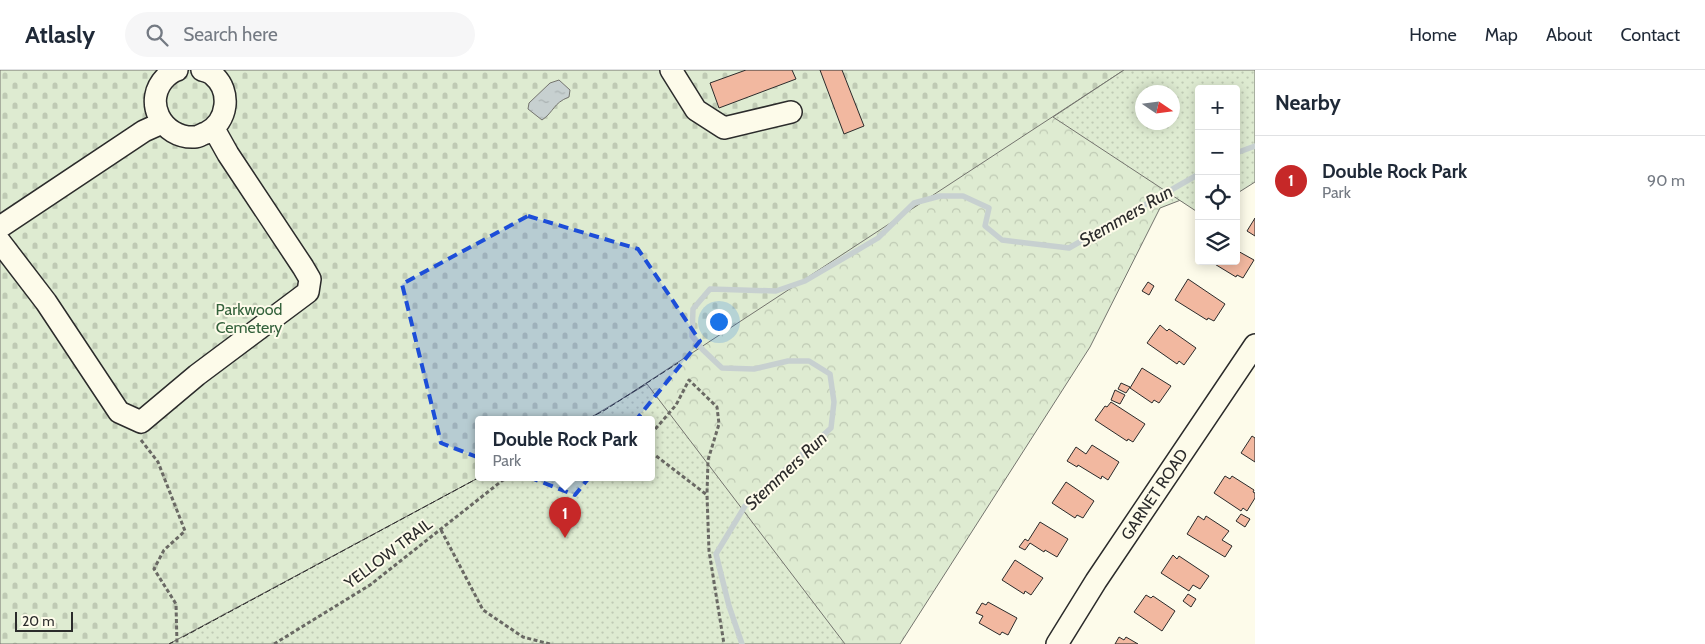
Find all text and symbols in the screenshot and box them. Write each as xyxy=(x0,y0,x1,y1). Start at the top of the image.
search box xyxy=(125,12,475,57)
text: Atlasly xyxy=(25,20,95,49)
icon: search xyxy=(143,21,171,49)
text: Search here xyxy=(183,23,278,46)
text: Home xyxy=(1409,24,1457,46)
text: Map xyxy=(1485,24,1518,46)
text: About xyxy=(1546,24,1592,46)
text: Contact xyxy=(1620,24,1680,46)
north arrow xyxy=(1135,85,1180,130)
map controls xyxy=(1195,85,1240,265)
button: + xyxy=(1195,85,1240,130)
text: Nearby xyxy=(1275,90,1341,115)
button: − xyxy=(1195,130,1240,175)
text: Double Rock Park xyxy=(1322,160,1467,183)
text: 1 xyxy=(1288,171,1294,190)
text: 90 m xyxy=(1647,171,1685,190)
button: locate xyxy=(1195,175,1240,220)
water label: Stemmers Run xyxy=(1075,180,1177,252)
text: Park xyxy=(1322,183,1351,202)
button: layers xyxy=(1195,220,1240,265)
park label: Parkwood Cemetery xyxy=(216,300,282,337)
your location xyxy=(706,309,732,335)
popup xyxy=(475,416,655,481)
water label: Stemmers Run xyxy=(740,427,832,515)
text: Double Rock Park xyxy=(492,428,638,451)
street label: GARNET ROAD xyxy=(1117,445,1192,543)
text: Park xyxy=(492,451,521,470)
pin: 1 xyxy=(549,497,581,538)
street label: YELLOW TRAIL xyxy=(340,514,436,593)
scale bar xyxy=(15,609,72,632)
text: 20 m xyxy=(22,612,55,630)

